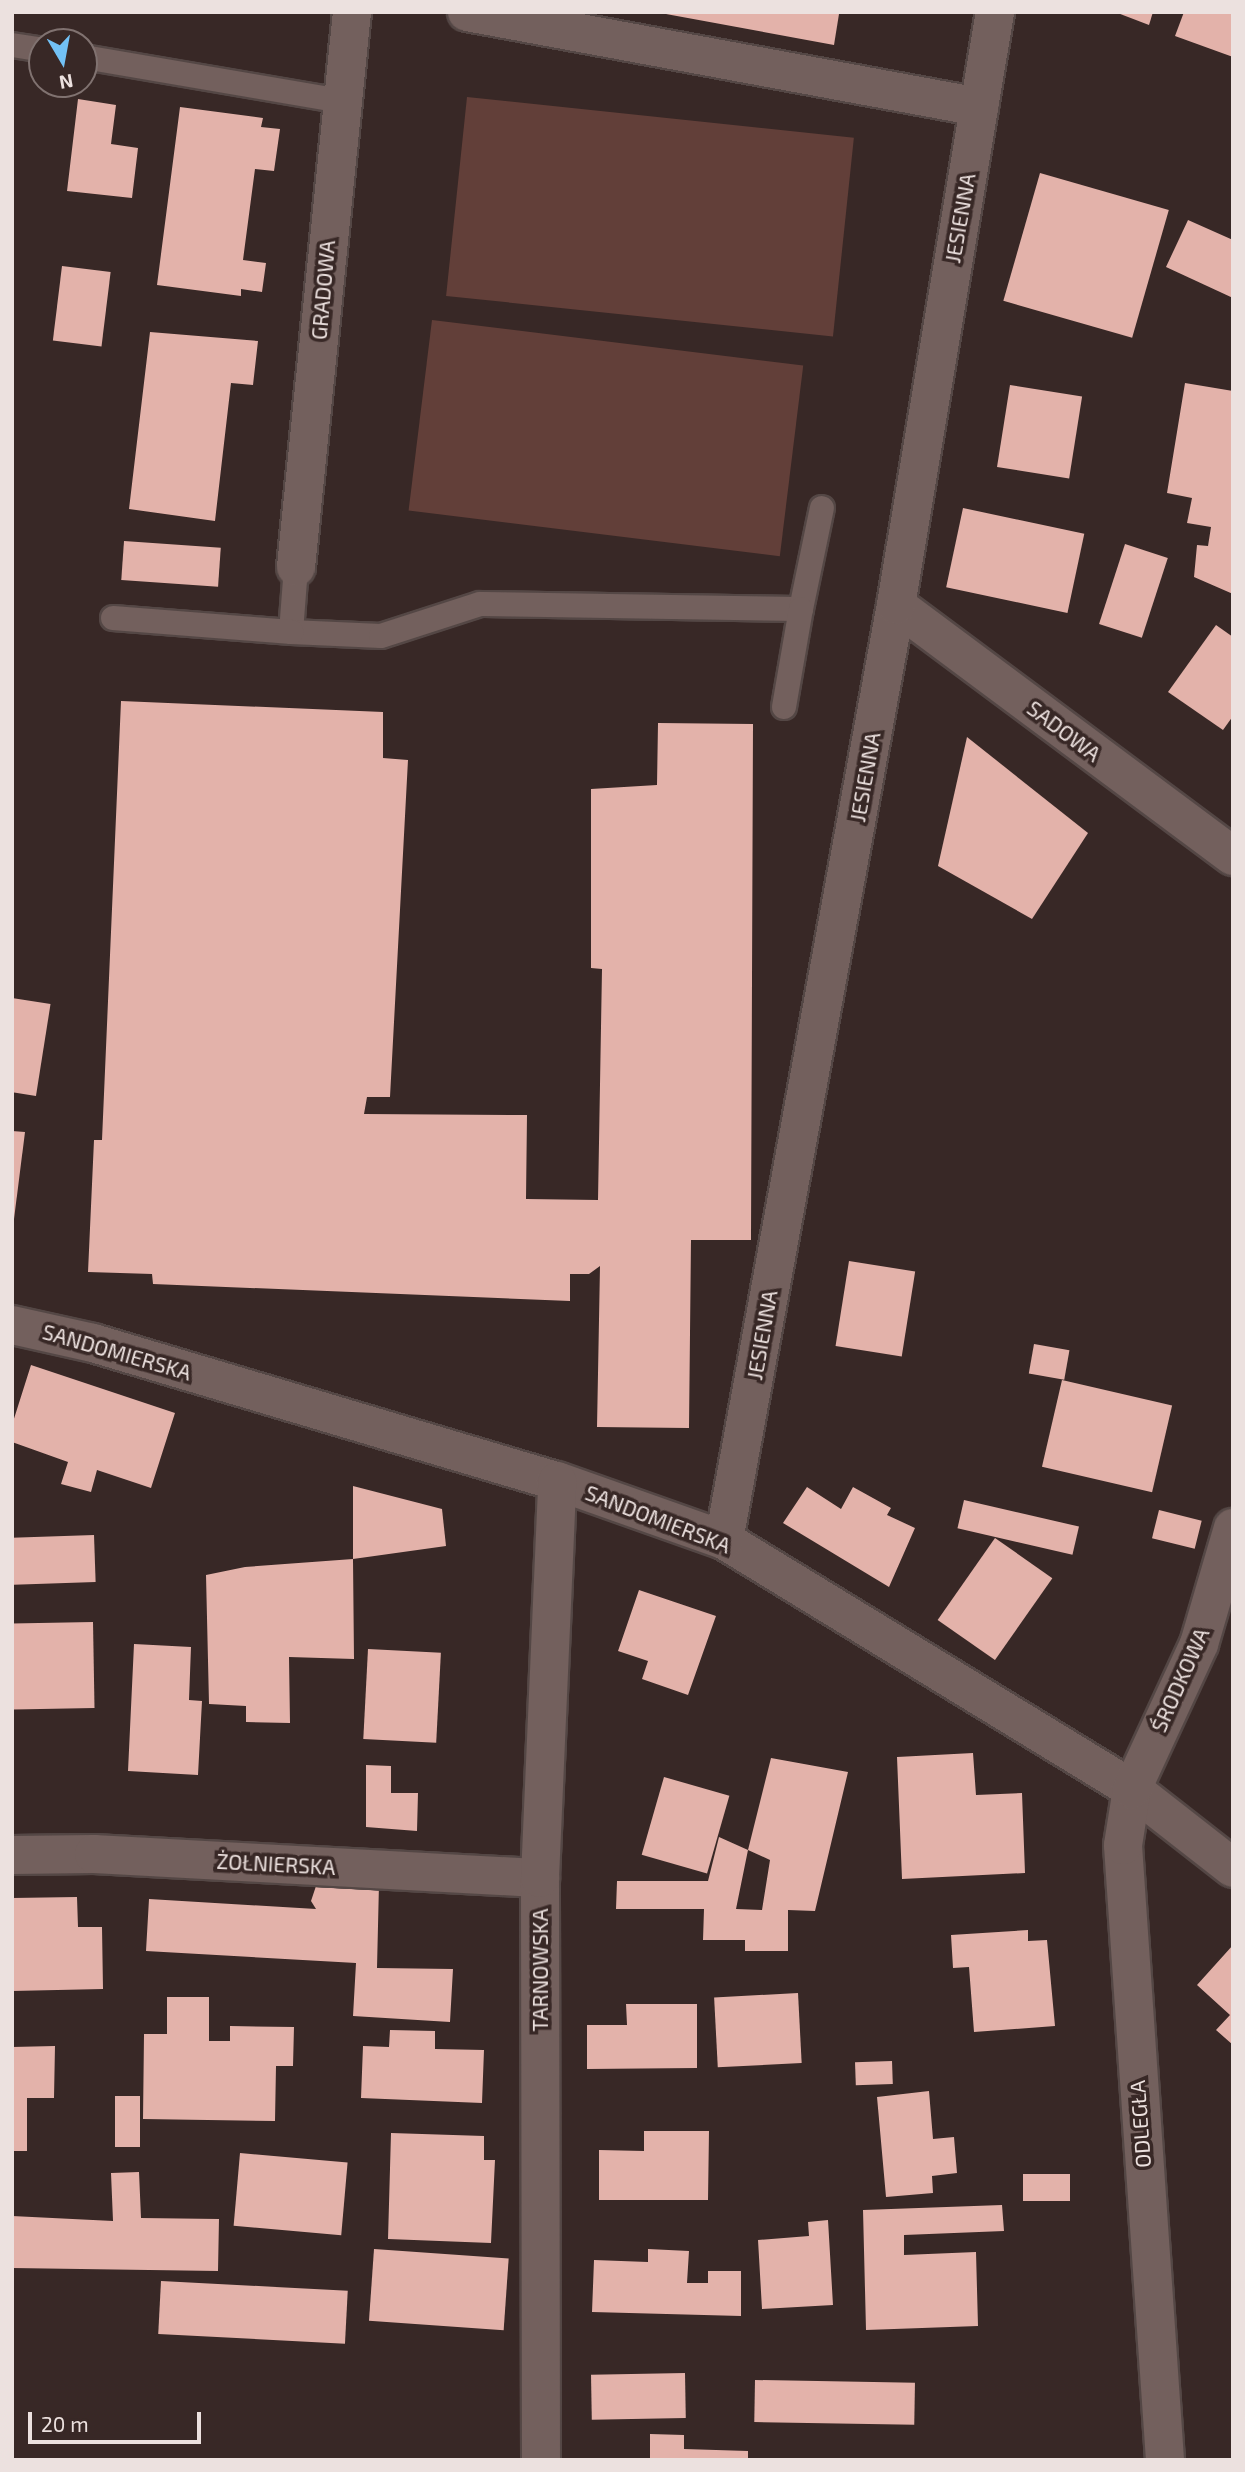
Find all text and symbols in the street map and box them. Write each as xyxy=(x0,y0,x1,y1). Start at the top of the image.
north arrow xyxy=(28,28,98,98)
text: N xyxy=(58,70,75,95)
street label: JESIENNA xyxy=(940,171,980,265)
street label: GRADOWA xyxy=(306,239,340,341)
street label: SADOWA xyxy=(1022,695,1106,767)
street label: JESIENNA xyxy=(845,730,885,824)
street label: JESIENNA xyxy=(742,1288,782,1382)
street label: SANDOMIERSKA xyxy=(40,1319,194,1385)
street label: SANDOMIERSKA xyxy=(582,1480,734,1558)
street label: ŚRODKOWA xyxy=(1146,1624,1214,1736)
street label: ŻOŁNIERSKA xyxy=(216,1848,336,1880)
street label: TARNOWSKA xyxy=(527,1909,553,2031)
street label: ODLEGŁA xyxy=(1124,2079,1156,2169)
scale bar xyxy=(32,2398,205,2442)
text: 20 m xyxy=(41,2411,89,2436)

